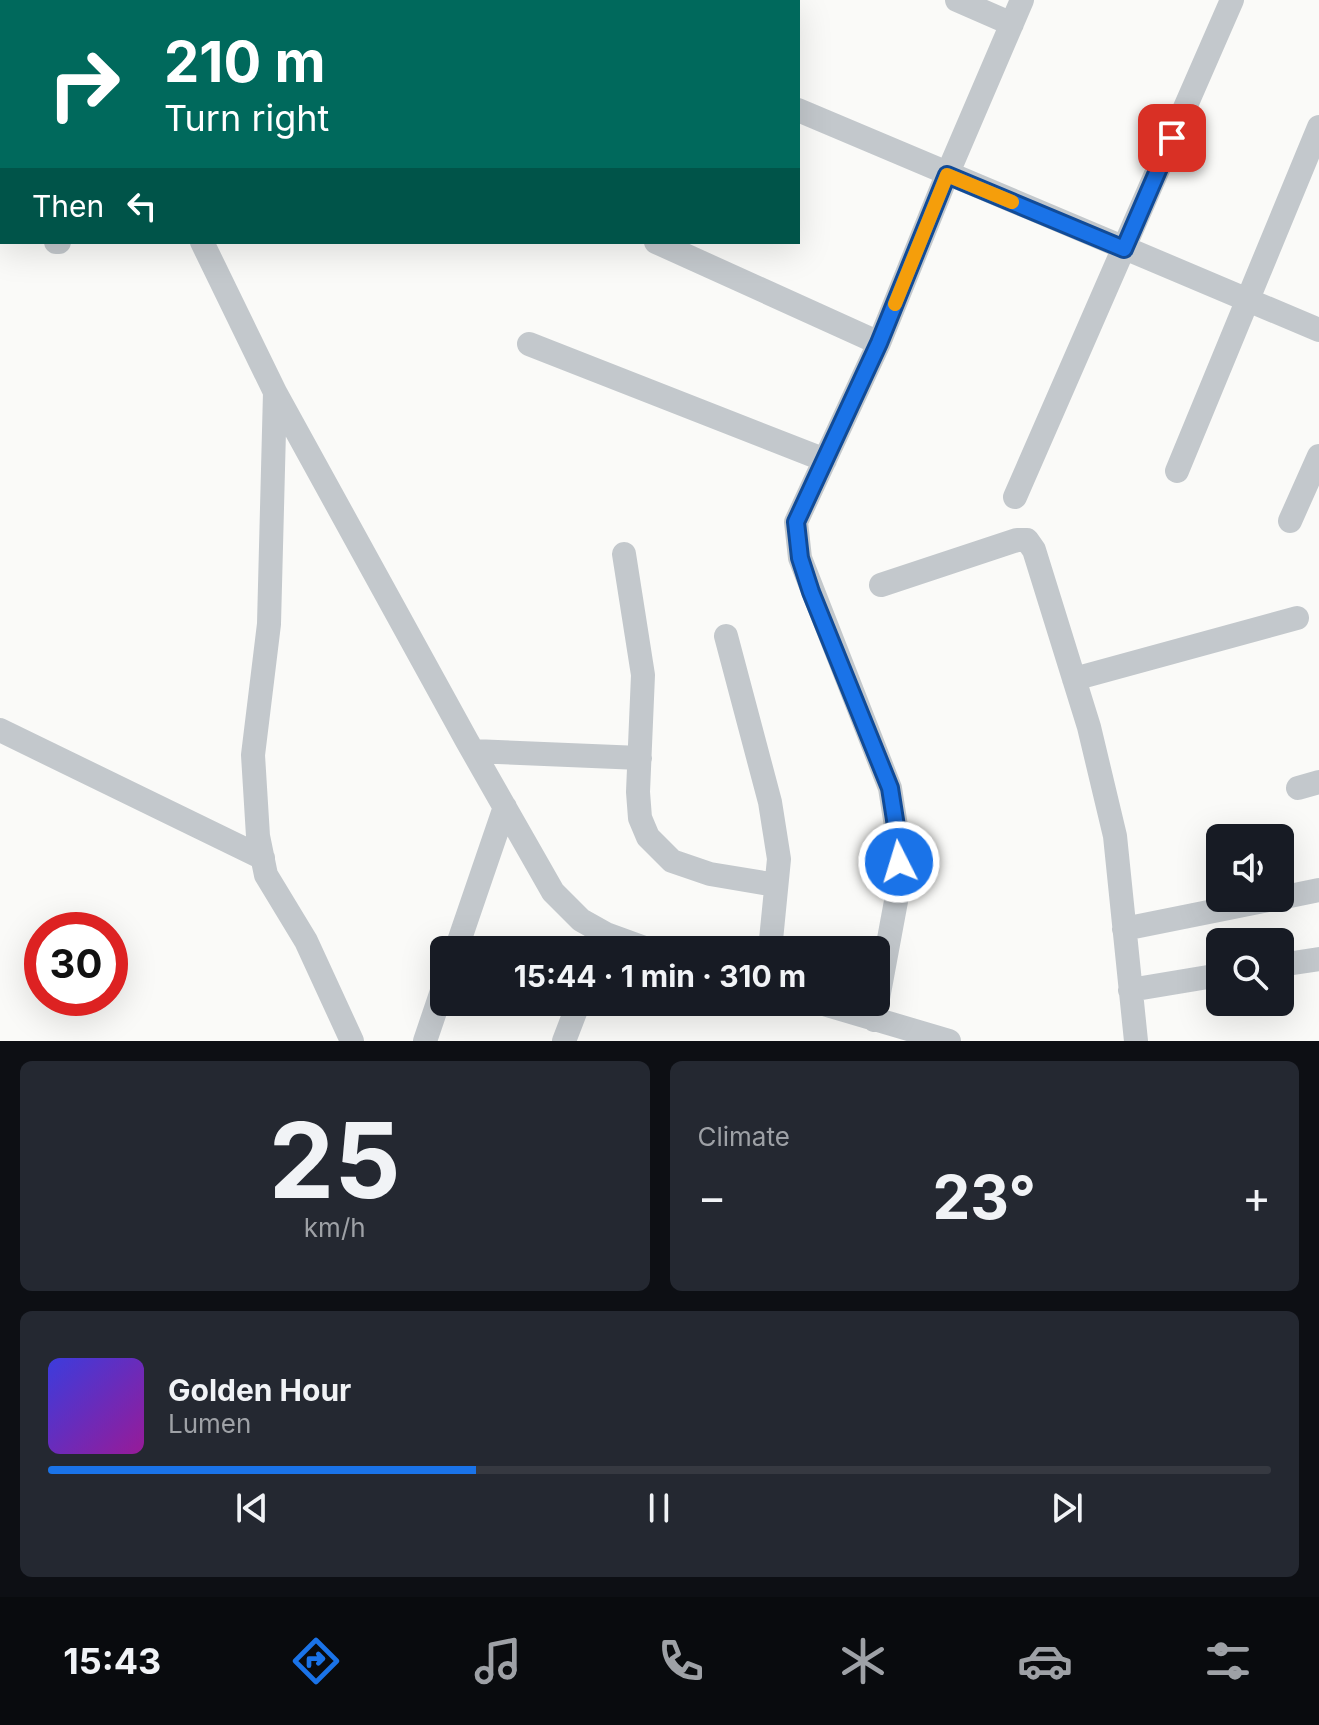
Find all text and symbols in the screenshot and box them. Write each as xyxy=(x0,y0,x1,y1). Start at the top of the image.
text: 210 m xyxy=(164,28,326,96)
icon: right xyxy=(32,32,136,136)
text: Turn right xyxy=(164,96,329,140)
pin xyxy=(1138,104,1206,172)
icon: arrive xyxy=(1150,116,1194,160)
icon: left xyxy=(120,184,164,228)
text: Then xyxy=(32,188,104,224)
position arrow xyxy=(857,820,941,904)
map controls xyxy=(1206,824,1294,1016)
button: sound xyxy=(1206,824,1294,912)
speed limit sign: 30 xyxy=(24,912,128,1016)
button: search xyxy=(1206,928,1294,1016)
text: 15:44 · 1 min · 310 m xyxy=(514,958,806,994)
text: 25 xyxy=(269,1097,401,1223)
text: Climate xyxy=(698,1121,790,1152)
text: 23° xyxy=(932,1161,1036,1233)
text: − xyxy=(698,1170,727,1224)
text: + xyxy=(1242,1170,1271,1224)
text: km/h xyxy=(304,1212,366,1243)
text: Golden Hour xyxy=(168,1372,351,1408)
text: Lumen xyxy=(168,1408,251,1439)
icon: previous xyxy=(230,1486,274,1530)
icon: pause xyxy=(637,1486,681,1530)
icon: next xyxy=(1045,1486,1089,1530)
icon: directions xyxy=(288,1633,344,1689)
icon: music xyxy=(470,1633,526,1689)
icon: phone xyxy=(653,1633,709,1689)
icon: climate xyxy=(835,1633,891,1689)
icon: car xyxy=(1017,1633,1073,1689)
icon: filters xyxy=(1200,1633,1256,1689)
text: 15:43 xyxy=(63,1639,161,1683)

